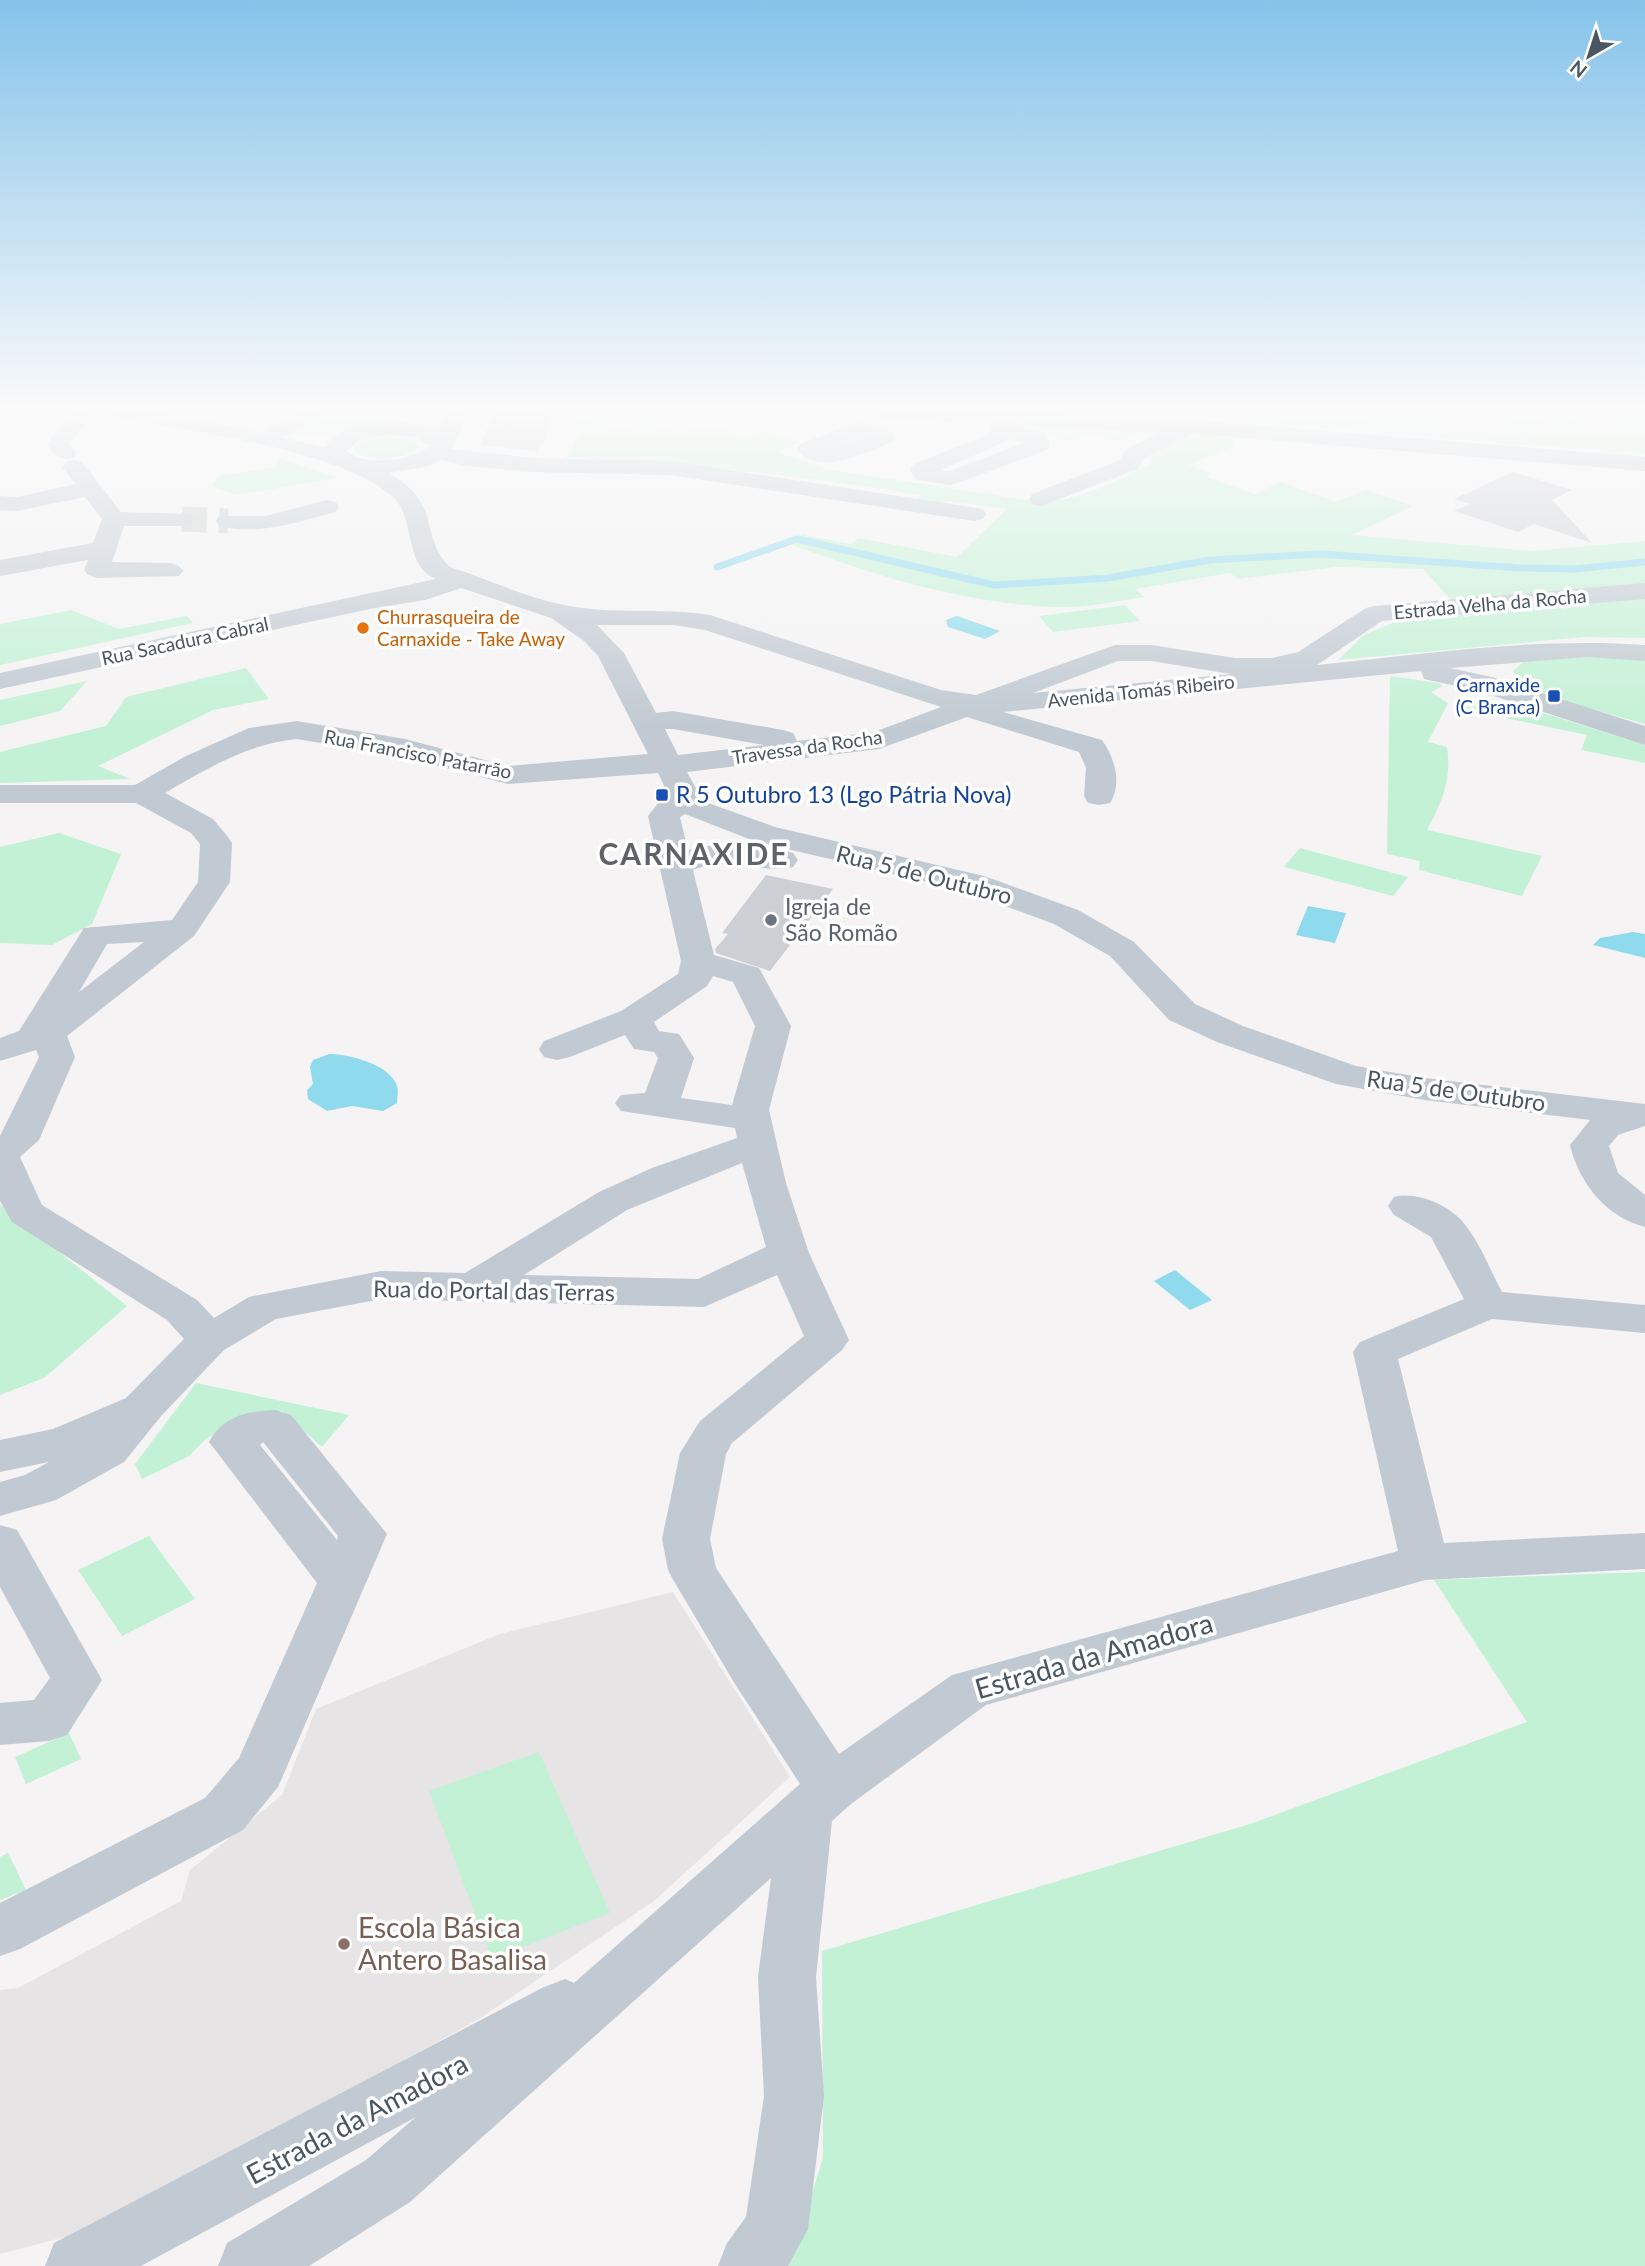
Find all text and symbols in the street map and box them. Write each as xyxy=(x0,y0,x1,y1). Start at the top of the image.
north arrow xyxy=(1554,21,1624,91)
text: N xyxy=(1565,56,1591,83)
street label: Estrada Velha da Rocha xyxy=(1393,584,1587,623)
place label: Churrasqueira de Carnaxide - Take Away xyxy=(377,605,565,650)
street label: Rua Sacadura Cabral xyxy=(99,612,271,669)
marker: Churrasqueira de Carnaxide - Take Away xyxy=(355,620,371,636)
street label: Avenida Tomás Ribeiro xyxy=(1046,669,1236,712)
place label: Carnaxide (C Branca) xyxy=(1456,673,1540,718)
marker: Carnaxide (C Branca) xyxy=(1546,688,1562,704)
street label: Rua Francisco Patarrão xyxy=(323,724,514,783)
street label: Travessa da Rocha xyxy=(730,725,884,768)
place label: R 5 Outubro 13 (Lgo Pátria Nova) xyxy=(676,780,1011,808)
marker: R 5 Outubro 13 (Lgo Pátria Nova) xyxy=(654,787,670,803)
district label: CARNAXIDE xyxy=(599,835,790,871)
street label: Rua 5 de Outubro xyxy=(833,839,1015,909)
place label: Igreja de São Romão xyxy=(785,892,898,946)
marker: Igreja de São Romão xyxy=(763,912,779,928)
street label: Rua 5 de Outubro xyxy=(1365,1064,1547,1116)
street label: Rua do Portal das Terras xyxy=(373,1274,615,1306)
street label: Estrada da Amadora xyxy=(971,1605,1217,1705)
place label: Escola Básica Antero Basalisa xyxy=(358,1910,547,1976)
marker: Escola Básica Antero Basalisa xyxy=(336,1936,352,1952)
street label: Estrada da Amadora xyxy=(240,2045,473,2191)

